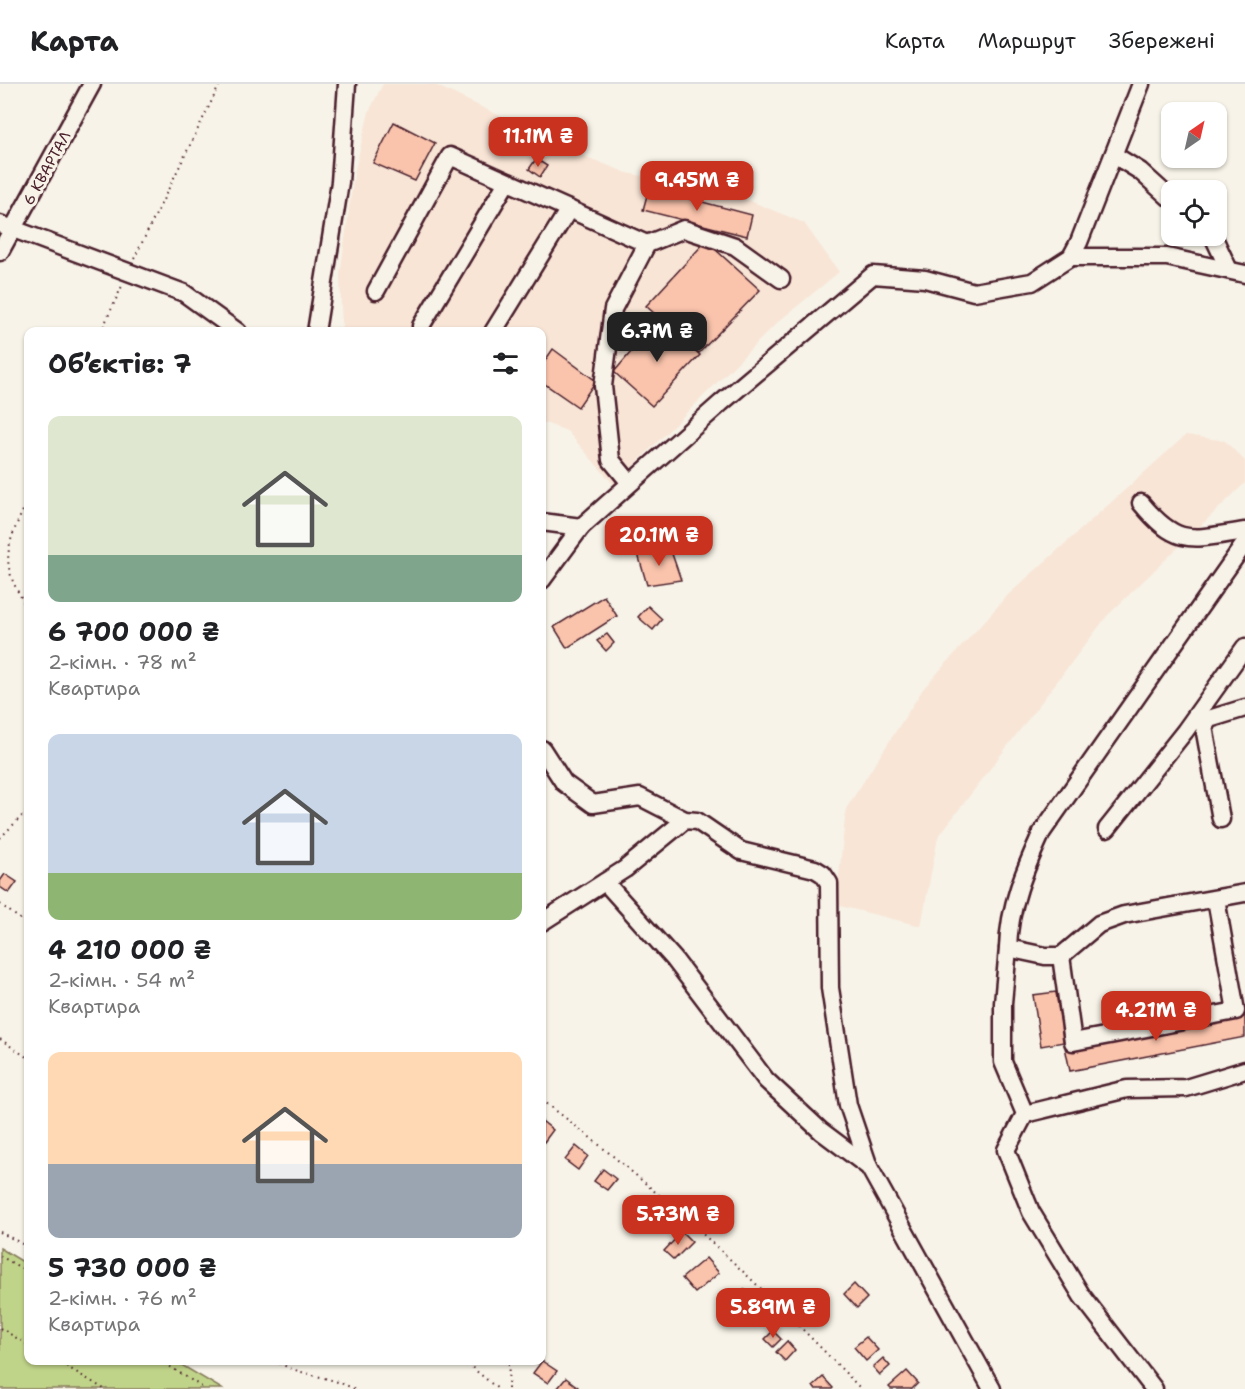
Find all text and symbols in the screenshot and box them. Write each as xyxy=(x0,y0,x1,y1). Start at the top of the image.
text: Карта xyxy=(30,22,119,60)
text: Карта xyxy=(885,27,945,55)
text: Маршрут xyxy=(978,27,1076,55)
text: Збережені xyxy=(1109,27,1215,55)
north arrow xyxy=(1161,102,1227,168)
map controls xyxy=(1161,102,1227,246)
pin: 11.1M ₴ xyxy=(483,117,593,168)
text: 11.1M ₴ xyxy=(503,123,573,149)
street label: 6 КВАРТАЛ xyxy=(18,127,76,209)
pin: 9.45M ₴ xyxy=(642,161,752,212)
text: 9.45M ₴ xyxy=(654,167,740,193)
button: locate xyxy=(1161,180,1227,246)
pin: 6.7M ₴ xyxy=(608,312,706,363)
text: 6.7M ₴ xyxy=(621,318,693,344)
text: Об’єктів: 7 xyxy=(48,346,191,381)
icon: filters xyxy=(489,347,522,380)
icon: home xyxy=(231,455,339,563)
pin: 20.1M ₴ xyxy=(604,516,714,567)
text: 20.1M ₴ xyxy=(619,522,699,548)
text: 6 700 000 ₴ xyxy=(48,614,220,649)
text: 2-кімн. · 78 m² xyxy=(48,649,197,675)
text: Квартира xyxy=(48,675,140,701)
icon: home xyxy=(231,773,339,881)
text: 4 210 000 ₴ xyxy=(48,932,212,967)
text: 2-кімн. · 54 m² xyxy=(48,967,195,993)
pin: 4.21M ₴ xyxy=(1101,991,1211,1042)
text: Квартира xyxy=(48,993,140,1019)
text: 4.21M ₴ xyxy=(1115,997,1197,1023)
icon: home xyxy=(231,1091,339,1199)
pin: 5.73M ₴ xyxy=(623,1195,733,1246)
text: 5.73M ₴ xyxy=(636,1201,720,1227)
text: 5 730 000 ₴ xyxy=(48,1250,217,1285)
text: 2-кімн. · 76 m² xyxy=(48,1285,197,1311)
pin: 5.89M ₴ xyxy=(718,1288,828,1339)
text: 5.89M ₴ xyxy=(730,1294,816,1320)
text: Квартира xyxy=(48,1311,140,1337)

